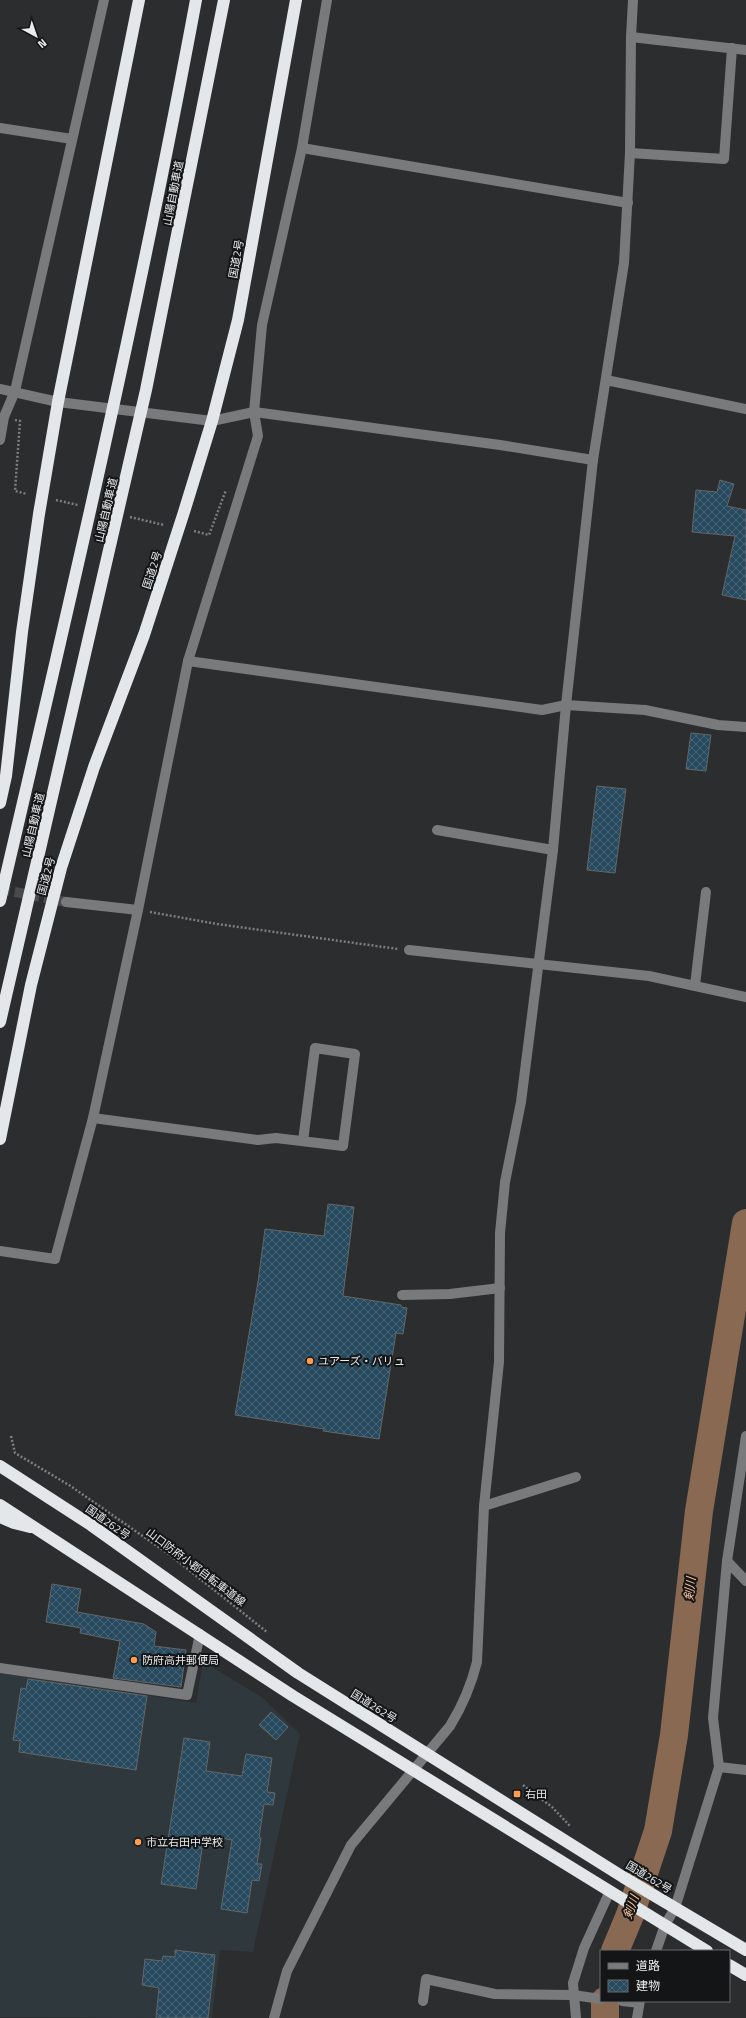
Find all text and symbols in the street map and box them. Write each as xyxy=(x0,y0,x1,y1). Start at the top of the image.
north arrow xyxy=(16,16,56,56)
text: N xyxy=(34,35,50,52)
street label: 山陽自動車道 xyxy=(159,159,187,227)
street label: 国道2号 xyxy=(225,238,247,280)
street label: 山陽自動車道 xyxy=(91,476,121,544)
street label: 国道2号 xyxy=(138,549,166,591)
street label: 山陽自動車道 xyxy=(18,791,48,859)
street label: 国道2号 xyxy=(33,855,59,897)
place label: ユアーズ・バリュ xyxy=(318,1353,405,1369)
marker: ユアーズ・バリュ xyxy=(305,1356,315,1366)
street label: 国道262号 xyxy=(82,1501,134,1543)
street label: 山口防府小郡自転車道線 xyxy=(143,1524,249,1610)
water label: 剣川 xyxy=(679,1574,700,1602)
place label: 防府高井郵便局 xyxy=(142,1652,219,1668)
marker: 防府高井郵便局 xyxy=(129,1655,139,1665)
street label: 国道262号 xyxy=(348,1686,400,1726)
place label: 右田 xyxy=(525,1786,547,1802)
marker: 右田 xyxy=(512,1789,522,1799)
place label: 市立右田中学校 xyxy=(146,1834,223,1850)
marker: 市立右田中学校 xyxy=(133,1837,143,1847)
street label: 国道262号 xyxy=(623,1857,675,1897)
water label: 剣川 xyxy=(617,1890,644,1921)
legend xyxy=(600,1950,730,2002)
text: 道路 xyxy=(636,1956,660,1975)
text: 建物 xyxy=(636,1976,660,1995)

